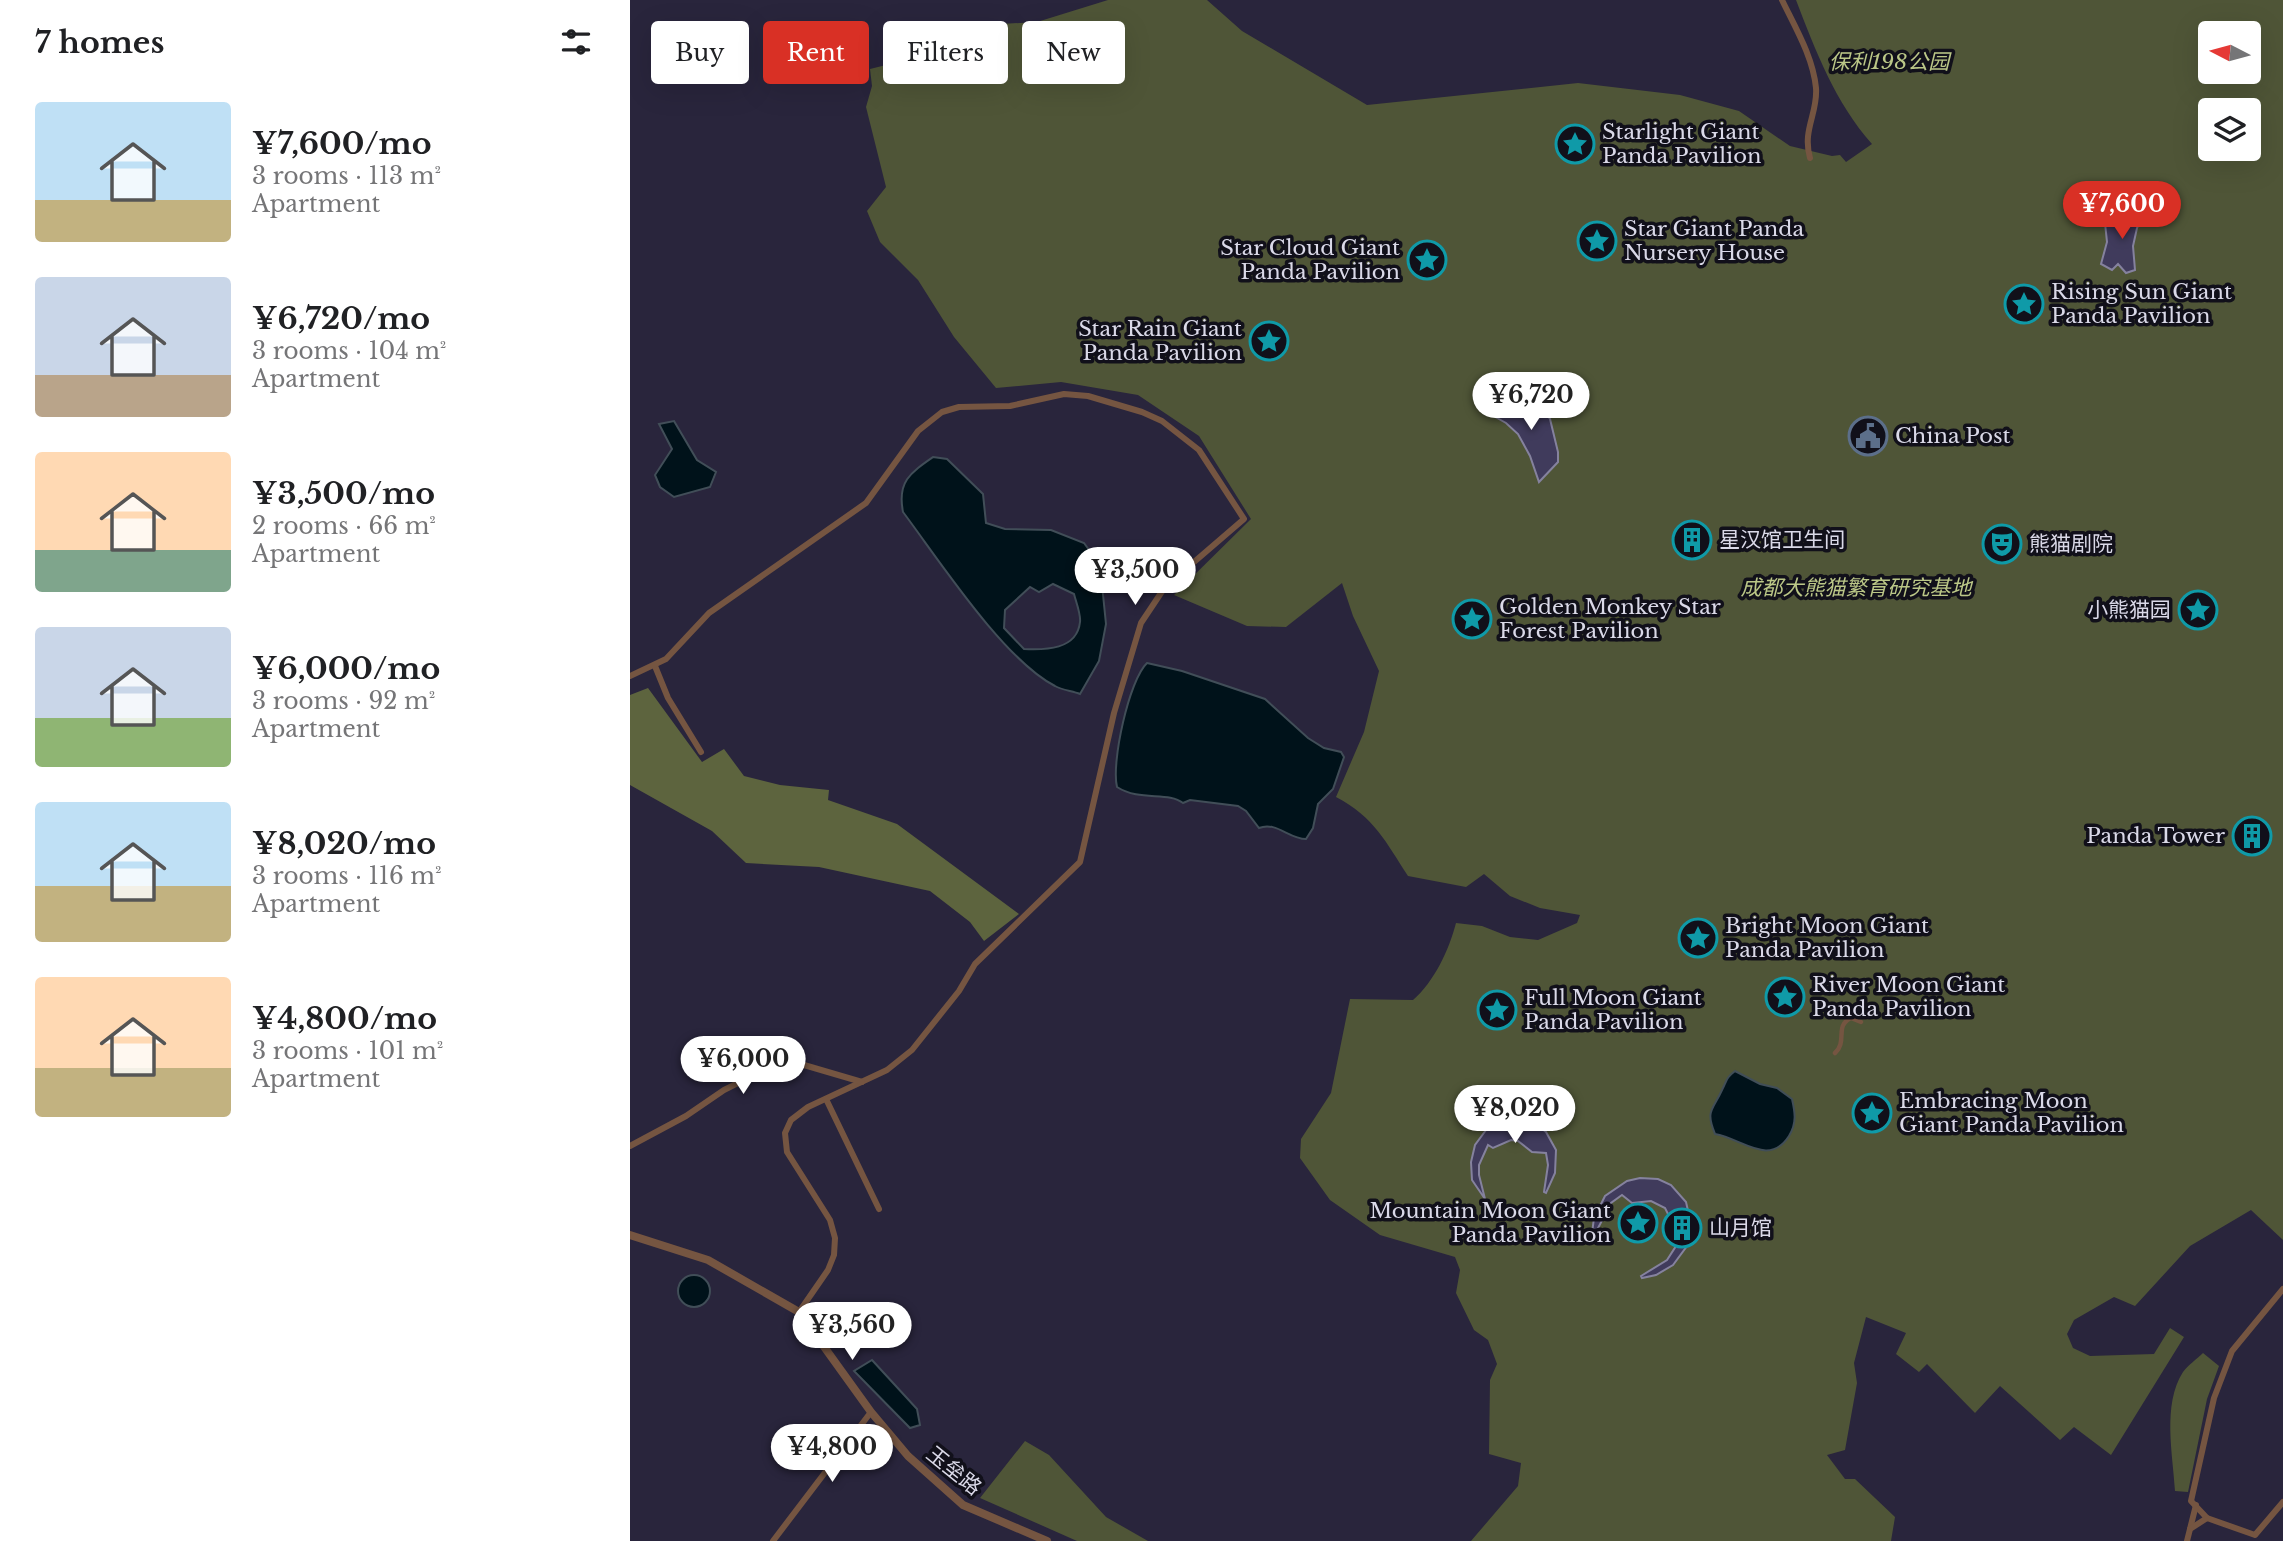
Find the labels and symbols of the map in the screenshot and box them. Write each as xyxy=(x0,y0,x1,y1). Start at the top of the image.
north arrow xyxy=(2198,21,2261,84)
park label: 保利198公园 xyxy=(1829,49,1952,75)
place label: Starlight Giant Panda Pavilion xyxy=(1602,119,1761,169)
place icon: Starlight Giant Panda Pavilion xyxy=(1554,123,1596,165)
pin: ¥7,600 xyxy=(2065,182,2179,241)
place label: Star Giant Panda Nursery House xyxy=(1624,216,1804,266)
place icon: Star Giant Panda Nursery House xyxy=(1576,220,1618,262)
place label: Star Cloud Giant Panda Pavilion xyxy=(1220,235,1400,285)
place icon: Star Cloud Giant Panda Pavilion xyxy=(1406,239,1448,281)
place label: Rising Sun Giant Panda Pavilion xyxy=(2051,279,2232,329)
place icon: Rising Sun Giant Panda Pavilion xyxy=(2003,283,2045,325)
place label: Star Rain Giant Panda Pavilion xyxy=(1078,316,1242,366)
place icon: Star Rain Giant Panda Pavilion xyxy=(1248,320,1290,362)
pin: ¥6,720 xyxy=(1474,372,1588,432)
public building icon: China Post xyxy=(1847,415,1889,457)
place label: China Post xyxy=(1895,423,2010,449)
building icon: 星汉馆卫生间 xyxy=(1671,519,1713,561)
theatre icon: 熊猫剧院 xyxy=(1981,523,2023,565)
place label: 星汉馆卫生间 xyxy=(1719,527,1845,553)
place label: 熊猫剧院 xyxy=(2029,531,2113,557)
pin: ¥3,500 xyxy=(1078,548,1192,607)
park label: 成都大熊猫繁育研究基地 xyxy=(1741,575,1973,601)
place icon: 小熊猫园 xyxy=(2177,589,2219,631)
place label: Golden Monkey Star Forest Pavilion xyxy=(1499,594,1721,644)
place label: 小熊猫园 xyxy=(2087,597,2171,623)
place icon: Golden Monkey Star Forest Pavilion xyxy=(1451,598,1493,640)
building icon: Panda Tower xyxy=(2231,815,2273,857)
place label: Panda Tower xyxy=(2086,823,2225,849)
place label: Bright Moon Giant Panda Pavilion xyxy=(1725,913,1929,963)
place icon: Bright Moon Giant Panda Pavilion xyxy=(1677,917,1719,959)
place label: River Moon Giant Panda Pavilion xyxy=(1812,972,2005,1022)
place icon: River Moon Giant Panda Pavilion xyxy=(1764,976,1806,1018)
place label: Full Moon Giant Panda Pavilion xyxy=(1524,985,1702,1035)
place icon: Full Moon Giant Panda Pavilion xyxy=(1476,989,1518,1031)
pin: ¥6,000 xyxy=(686,1036,800,1096)
pin: ¥8,020 xyxy=(1458,1086,1572,1145)
place label: Embracing Moon Giant Panda Pavilion xyxy=(1899,1088,2124,1138)
place icon: Embracing Moon Giant Panda Pavilion xyxy=(1851,1092,1893,1134)
place label: Mountain Moon Giant Panda Pavilion xyxy=(1369,1198,1611,1248)
place icon: Mountain Moon Giant Panda Pavilion xyxy=(1617,1202,1659,1244)
building icon: 山月馆 xyxy=(1661,1207,1703,1249)
place label: 山月馆 xyxy=(1709,1215,1772,1241)
pin: ¥3,560 xyxy=(795,1302,909,1362)
pin: ¥4,800 xyxy=(775,1424,889,1484)
street label: 玉垒路 xyxy=(921,1441,987,1501)

